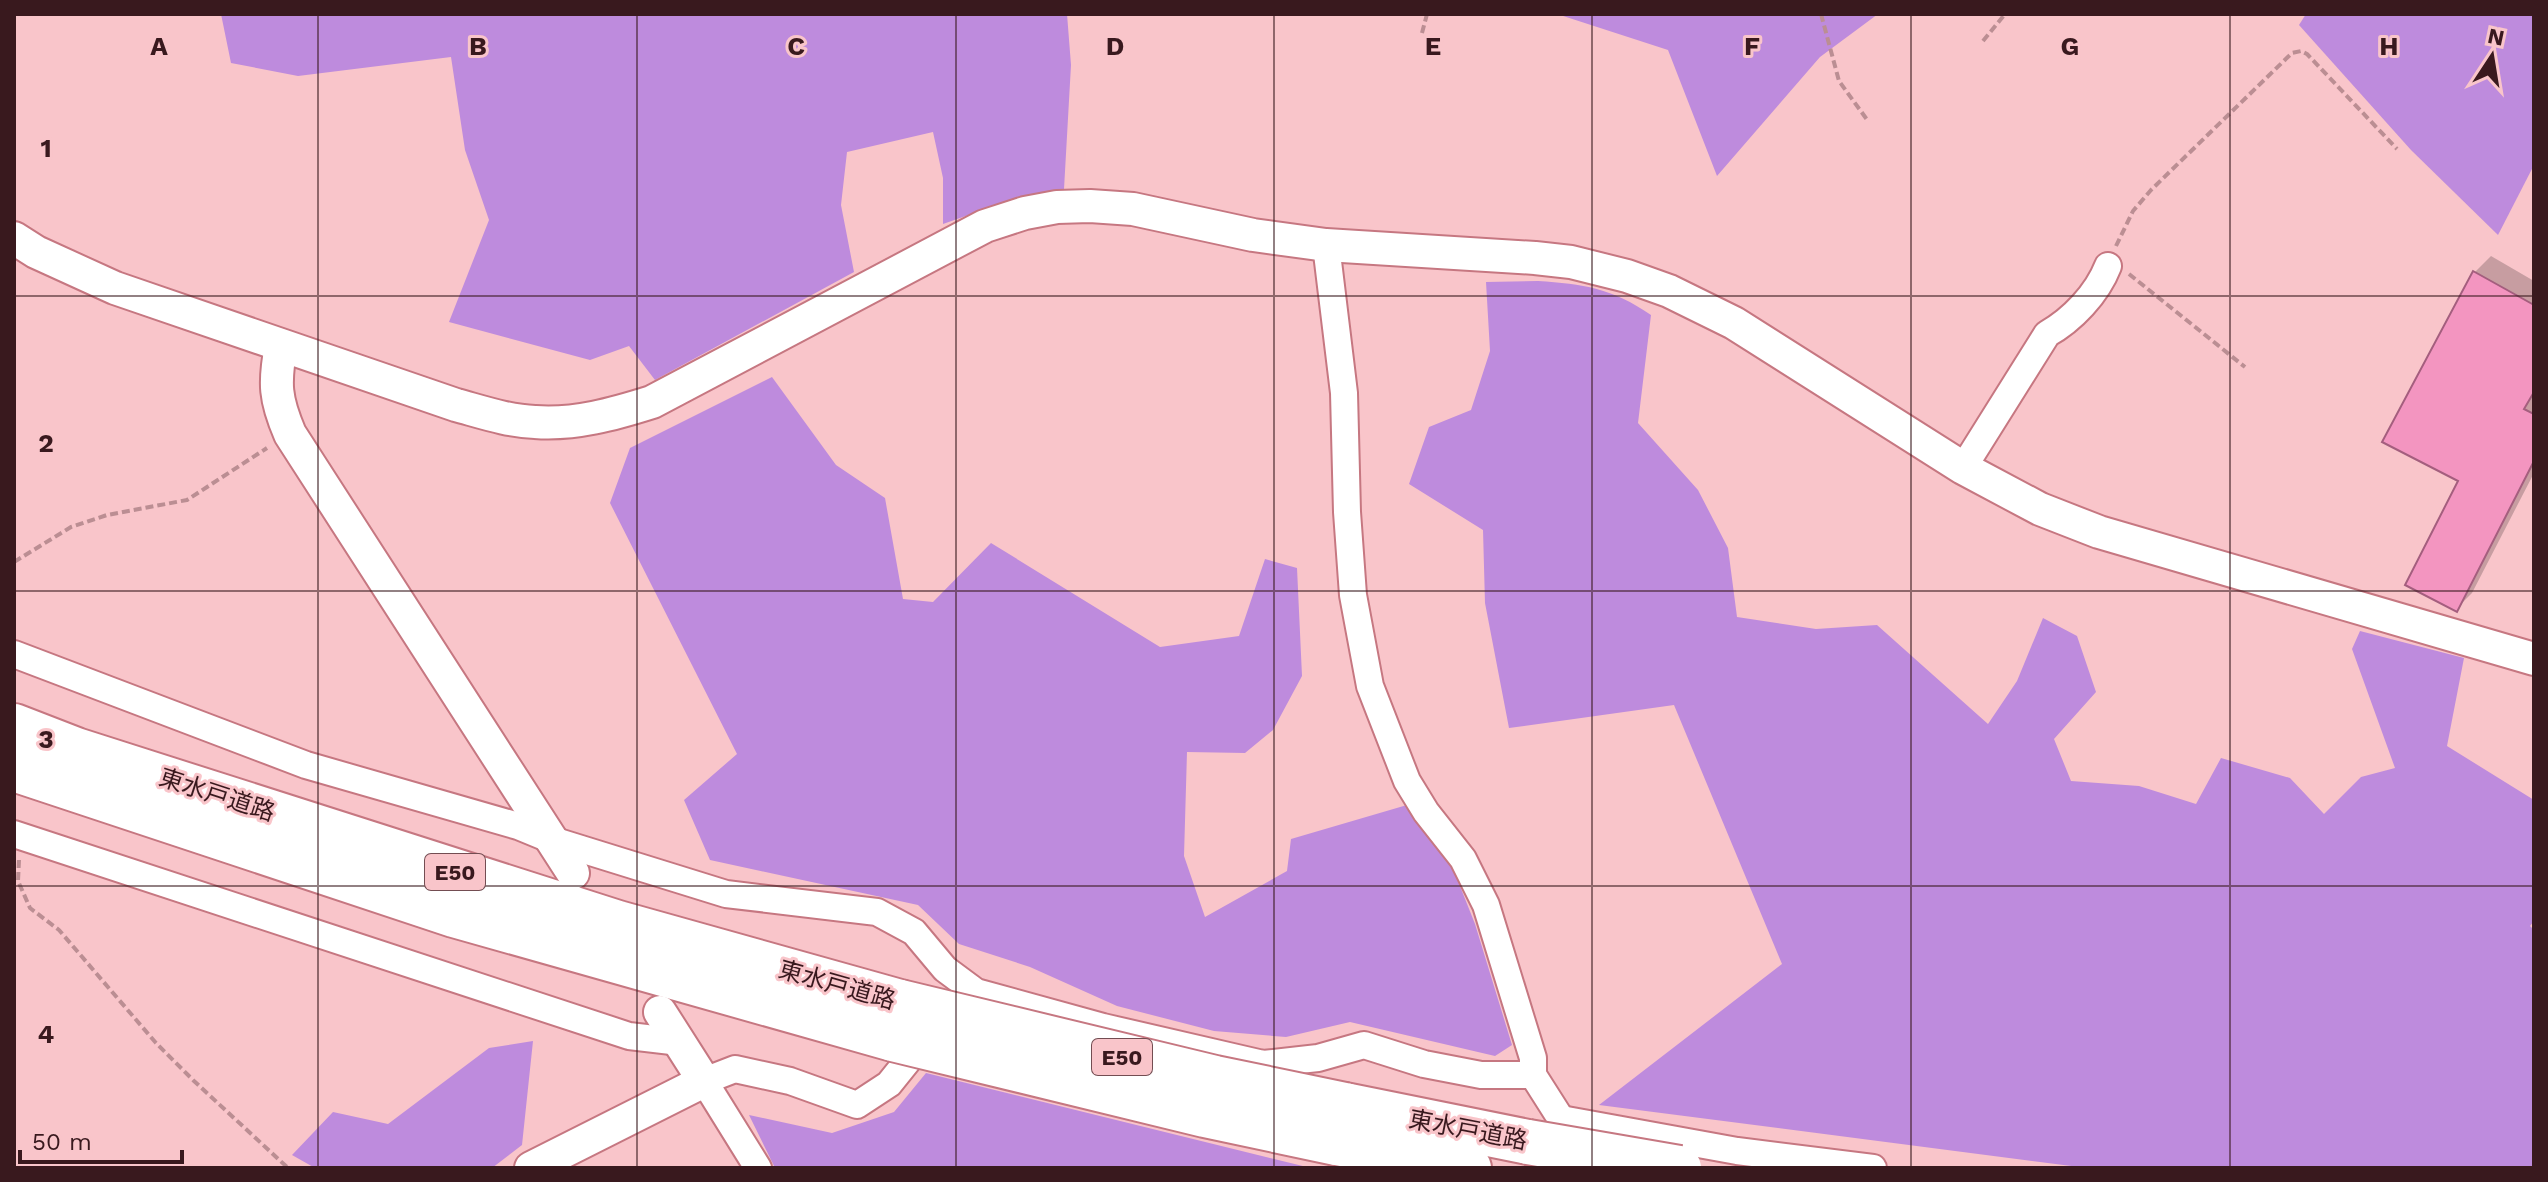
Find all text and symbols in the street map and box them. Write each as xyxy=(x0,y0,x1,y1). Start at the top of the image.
north arrow xyxy=(2452,16,2532,96)
text: N xyxy=(2485,23,2507,51)
text: A xyxy=(150,31,168,61)
text: B xyxy=(469,31,487,61)
text: C xyxy=(787,31,805,61)
text: D xyxy=(1106,31,1124,61)
text: E xyxy=(1425,31,1441,61)
text: F xyxy=(1744,31,1760,61)
text: G xyxy=(2061,31,2079,61)
text: H xyxy=(2379,31,2399,61)
text: 1 xyxy=(40,133,52,163)
text: 2 xyxy=(38,428,54,458)
text: 3 xyxy=(38,724,54,754)
street label: 東水戸道路 xyxy=(156,763,278,827)
road number: E50 xyxy=(425,854,485,890)
street label: 東水戸道路 xyxy=(775,955,899,1015)
text: 4 xyxy=(38,1019,55,1049)
road number: E50 xyxy=(1092,1039,1152,1075)
street label: 東水戸道路 xyxy=(1406,1105,1530,1155)
scale bar xyxy=(20,1114,182,1164)
text: 50 m xyxy=(32,1128,92,1156)

